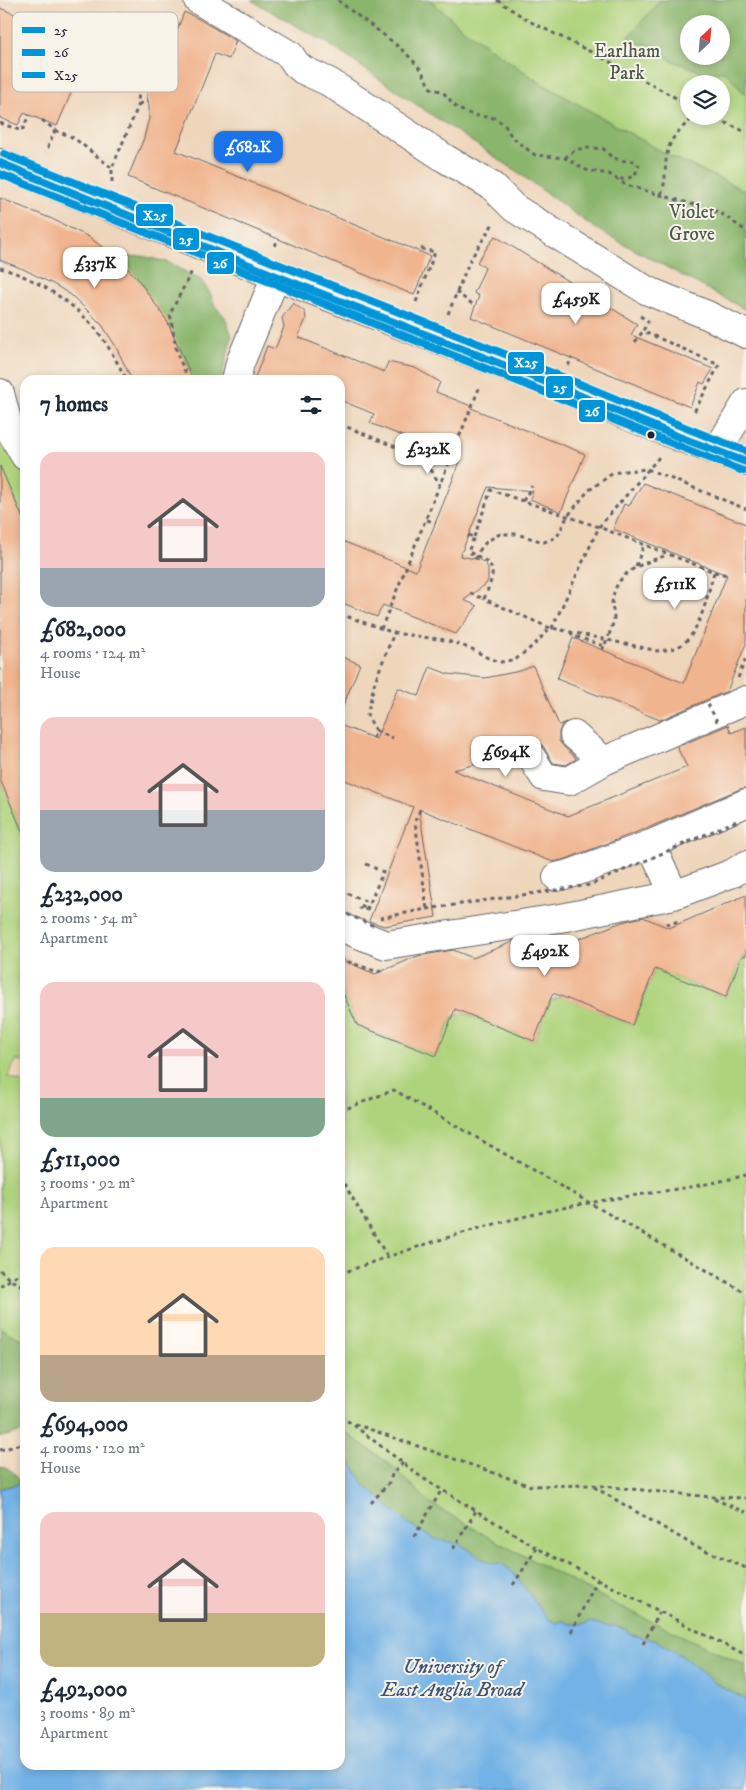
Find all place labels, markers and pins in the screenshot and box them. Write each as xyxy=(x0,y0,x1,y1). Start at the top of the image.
pin: £682K xyxy=(213,130,283,173)
pin: £337K xyxy=(60,246,130,289)
pin: £459K xyxy=(541,282,611,325)
unlabelled marker xyxy=(646,430,656,440)
pin: £232K xyxy=(393,432,463,475)
pin: £511K xyxy=(640,568,710,610)
pin: £694K xyxy=(471,736,541,778)
pin: £492K xyxy=(510,934,580,977)

